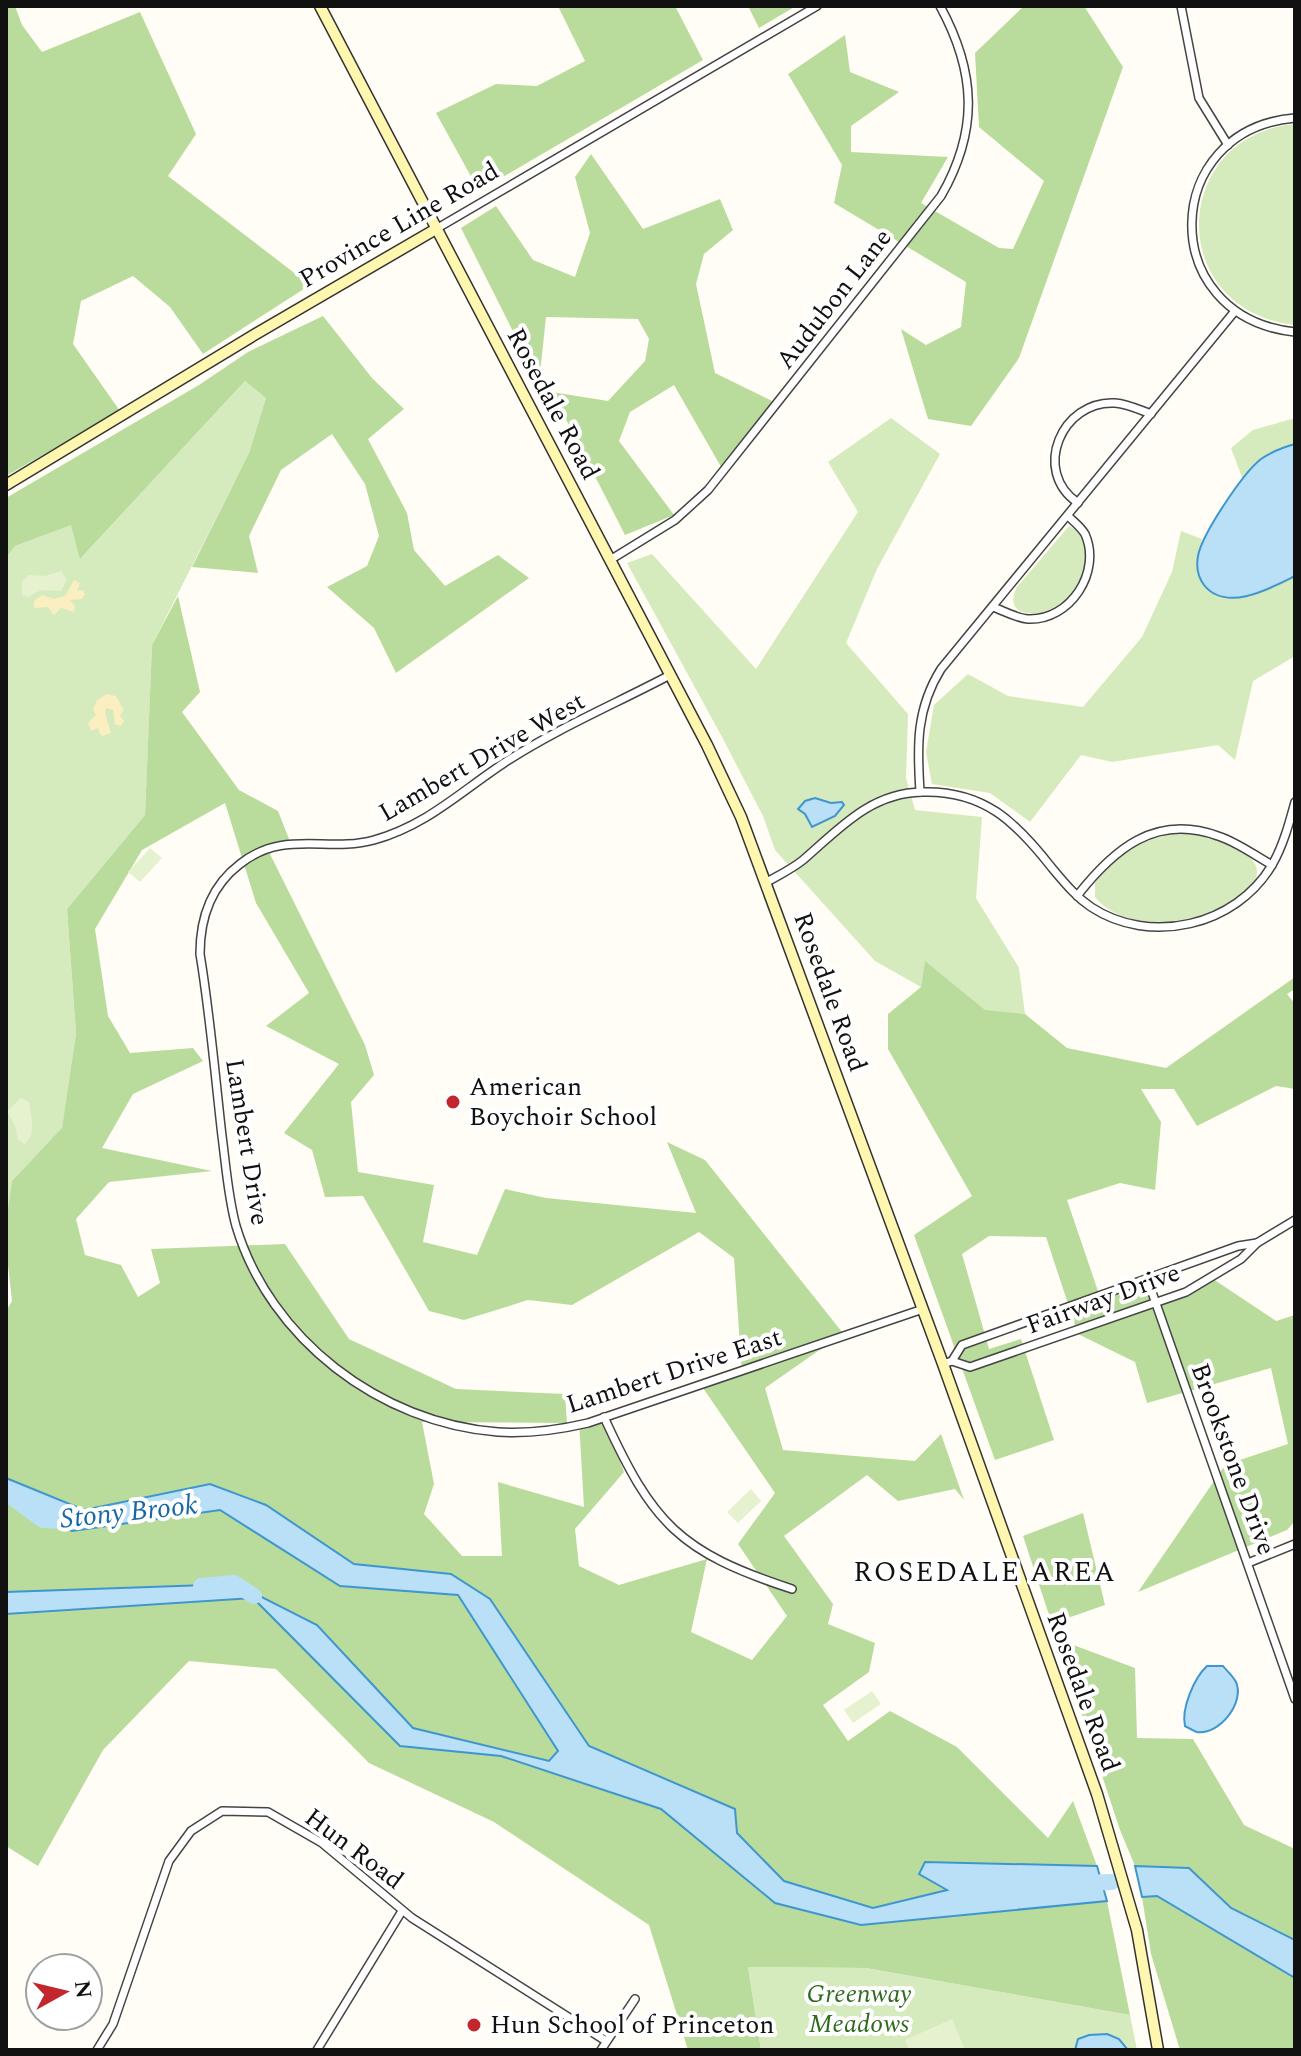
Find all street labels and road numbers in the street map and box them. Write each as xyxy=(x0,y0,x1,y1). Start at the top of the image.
street label: Province Line Road xyxy=(291,151,507,299)
street label: Audubon Lane xyxy=(766,220,902,378)
street label: Rosedale Road xyxy=(496,321,610,487)
street label: Lambert Drive West xyxy=(371,682,593,832)
street label: Rosedale Road xyxy=(783,906,877,1078)
street label: Lambert Drive xyxy=(214,1056,280,1228)
street label: Fairway Drive xyxy=(1020,1253,1186,1345)
street label: Lambert Drive East xyxy=(561,1317,787,1425)
street label: Brookstone Drive xyxy=(1180,1357,1286,1561)
street label: Rosedale Road xyxy=(1036,1606,1130,1778)
street label: Hun Road xyxy=(296,1798,412,1900)

